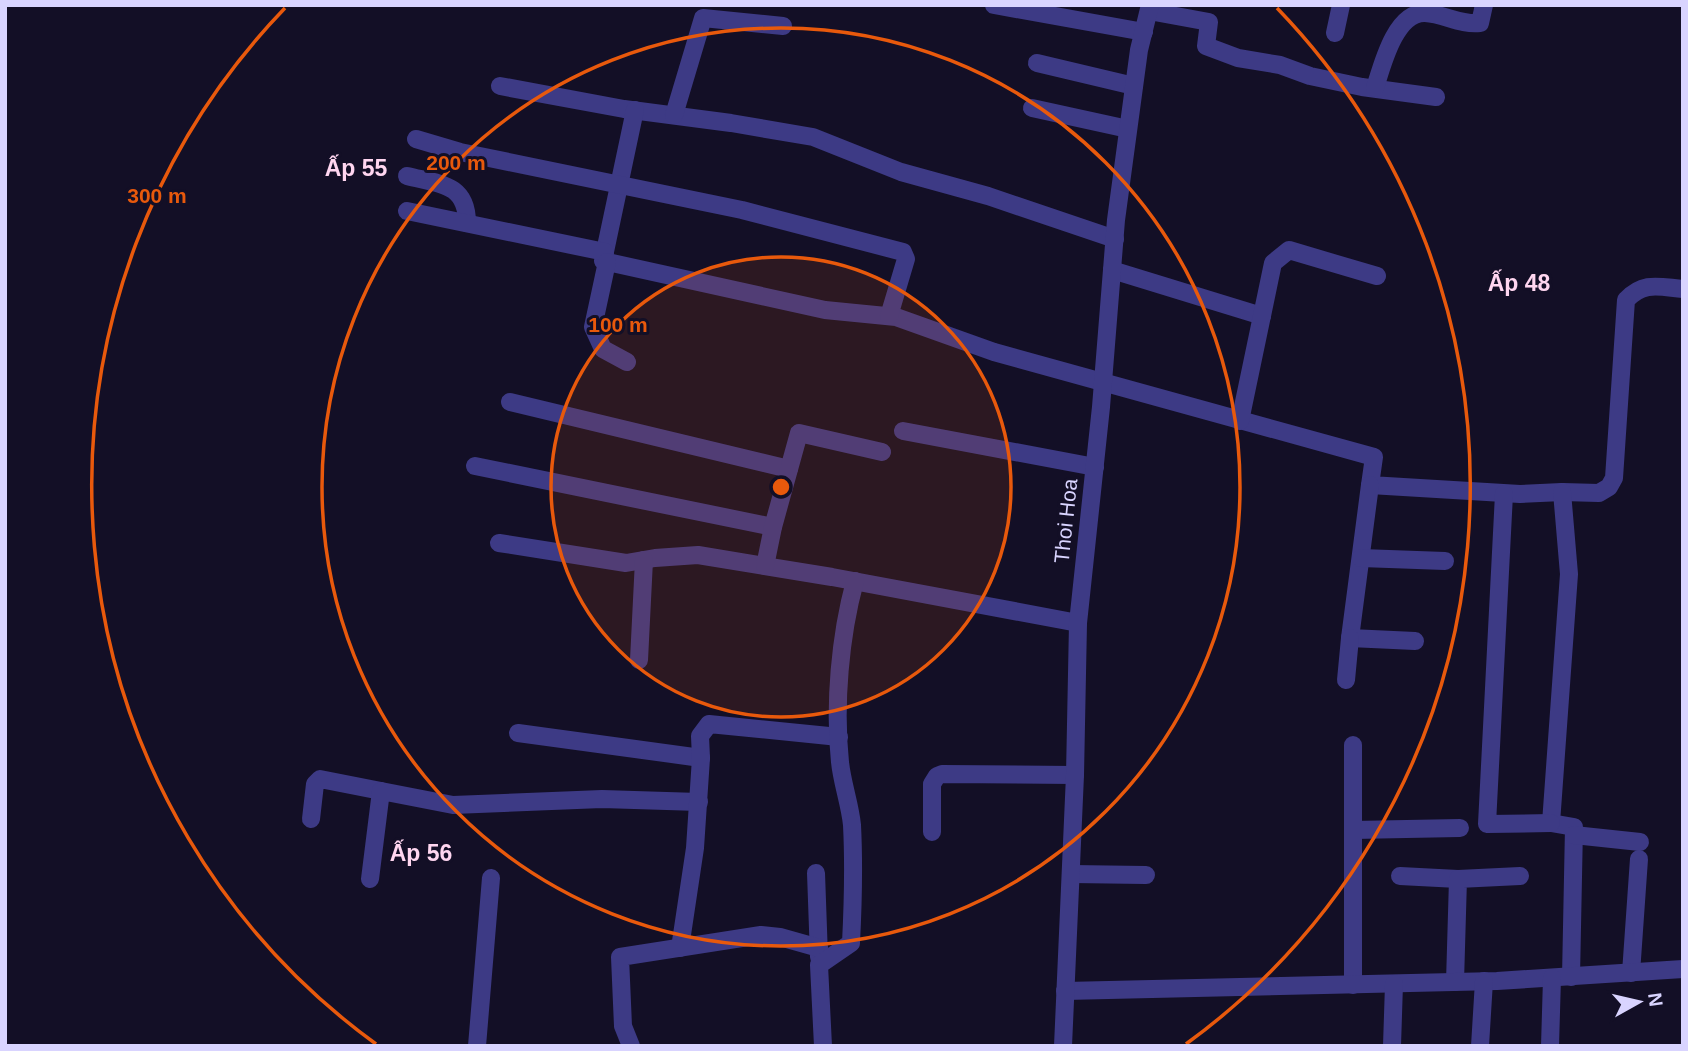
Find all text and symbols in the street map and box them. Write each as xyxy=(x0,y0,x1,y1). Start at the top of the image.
text: 200 m xyxy=(426,151,486,174)
district label: Ấp 55 xyxy=(325,154,388,181)
text: 300 m xyxy=(127,184,187,207)
district label: Ấp 48 xyxy=(1488,269,1551,296)
text: 100 m xyxy=(588,313,648,336)
centre of rings xyxy=(769,475,793,499)
street label: Thoi Hoa xyxy=(1050,477,1081,565)
district label: Ấp 56 xyxy=(390,839,452,866)
north arrow xyxy=(1604,967,1674,1037)
text: N xyxy=(1644,991,1667,1008)

